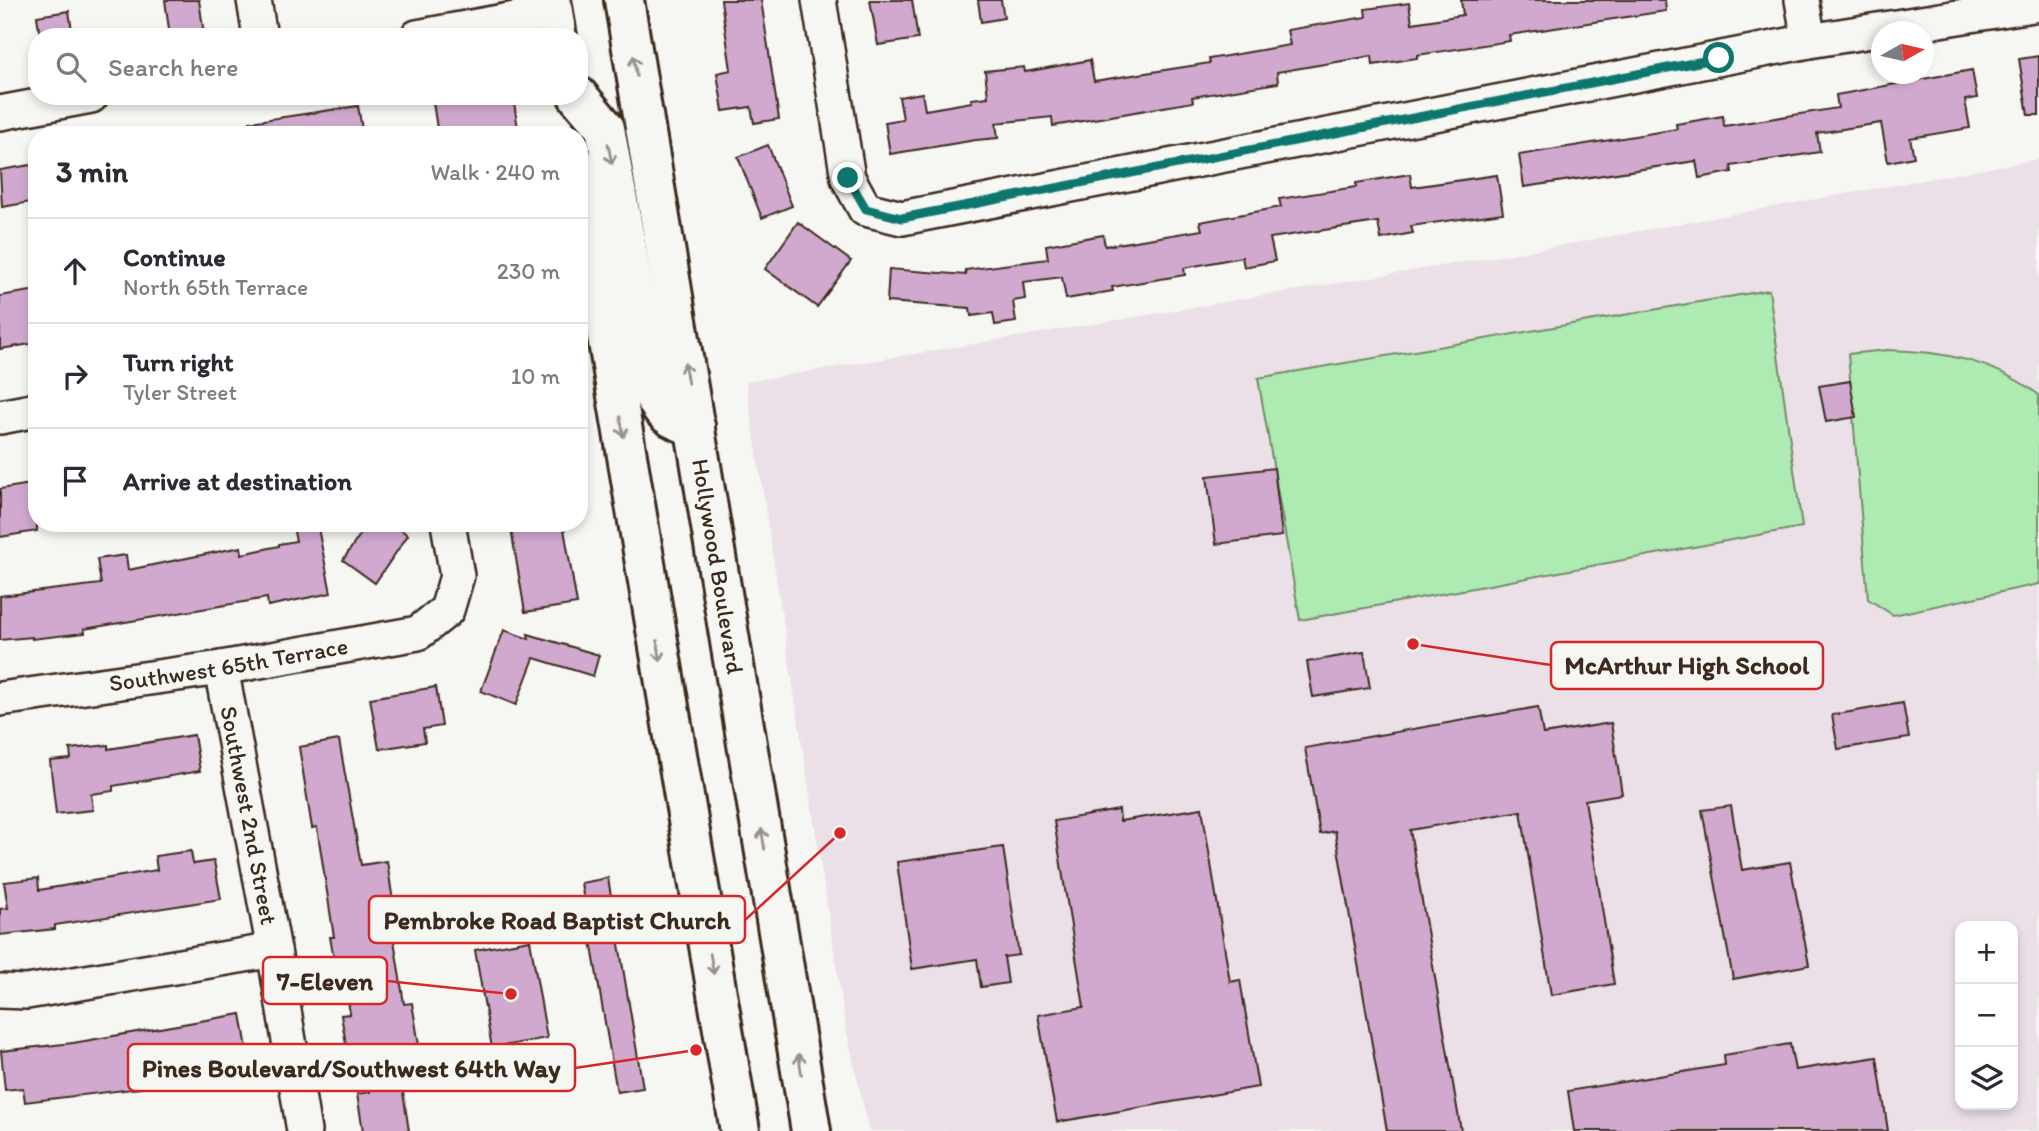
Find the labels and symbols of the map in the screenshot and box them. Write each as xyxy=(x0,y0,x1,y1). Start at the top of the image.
north arrow xyxy=(1871,21,1934,84)
route start xyxy=(1703,42,1734,73)
one-way arrow xyxy=(628,55,641,78)
one-way arrow xyxy=(604,142,617,165)
route end xyxy=(832,162,863,193)
one-way arrow xyxy=(679,362,692,385)
one-way arrow xyxy=(616,415,629,438)
street label: Hollywood Boulevard xyxy=(686,456,750,676)
street label: Southwest 65th Terrace xyxy=(107,631,350,698)
one-way arrow xyxy=(653,639,666,662)
callout: McArthur High School xyxy=(1551,642,1823,689)
text: McArthur High School xyxy=(1565,649,1810,681)
street label: Southwest 2nd Street xyxy=(214,704,284,927)
one-way arrow xyxy=(756,828,769,851)
callout: Pembroke Road Baptist Church xyxy=(369,896,745,943)
text: Pembroke Road Baptist Church xyxy=(384,904,731,936)
one-way arrow xyxy=(706,952,719,975)
callout: 7-Eleven xyxy=(263,957,387,1004)
text: 7-Eleven xyxy=(276,965,374,997)
callout: Pines Boulevard/Southwest 64th Way xyxy=(128,1044,575,1091)
text: Pines Boulevard/Southwest 64th Way xyxy=(142,1052,561,1084)
one-way arrow xyxy=(793,1053,806,1076)

